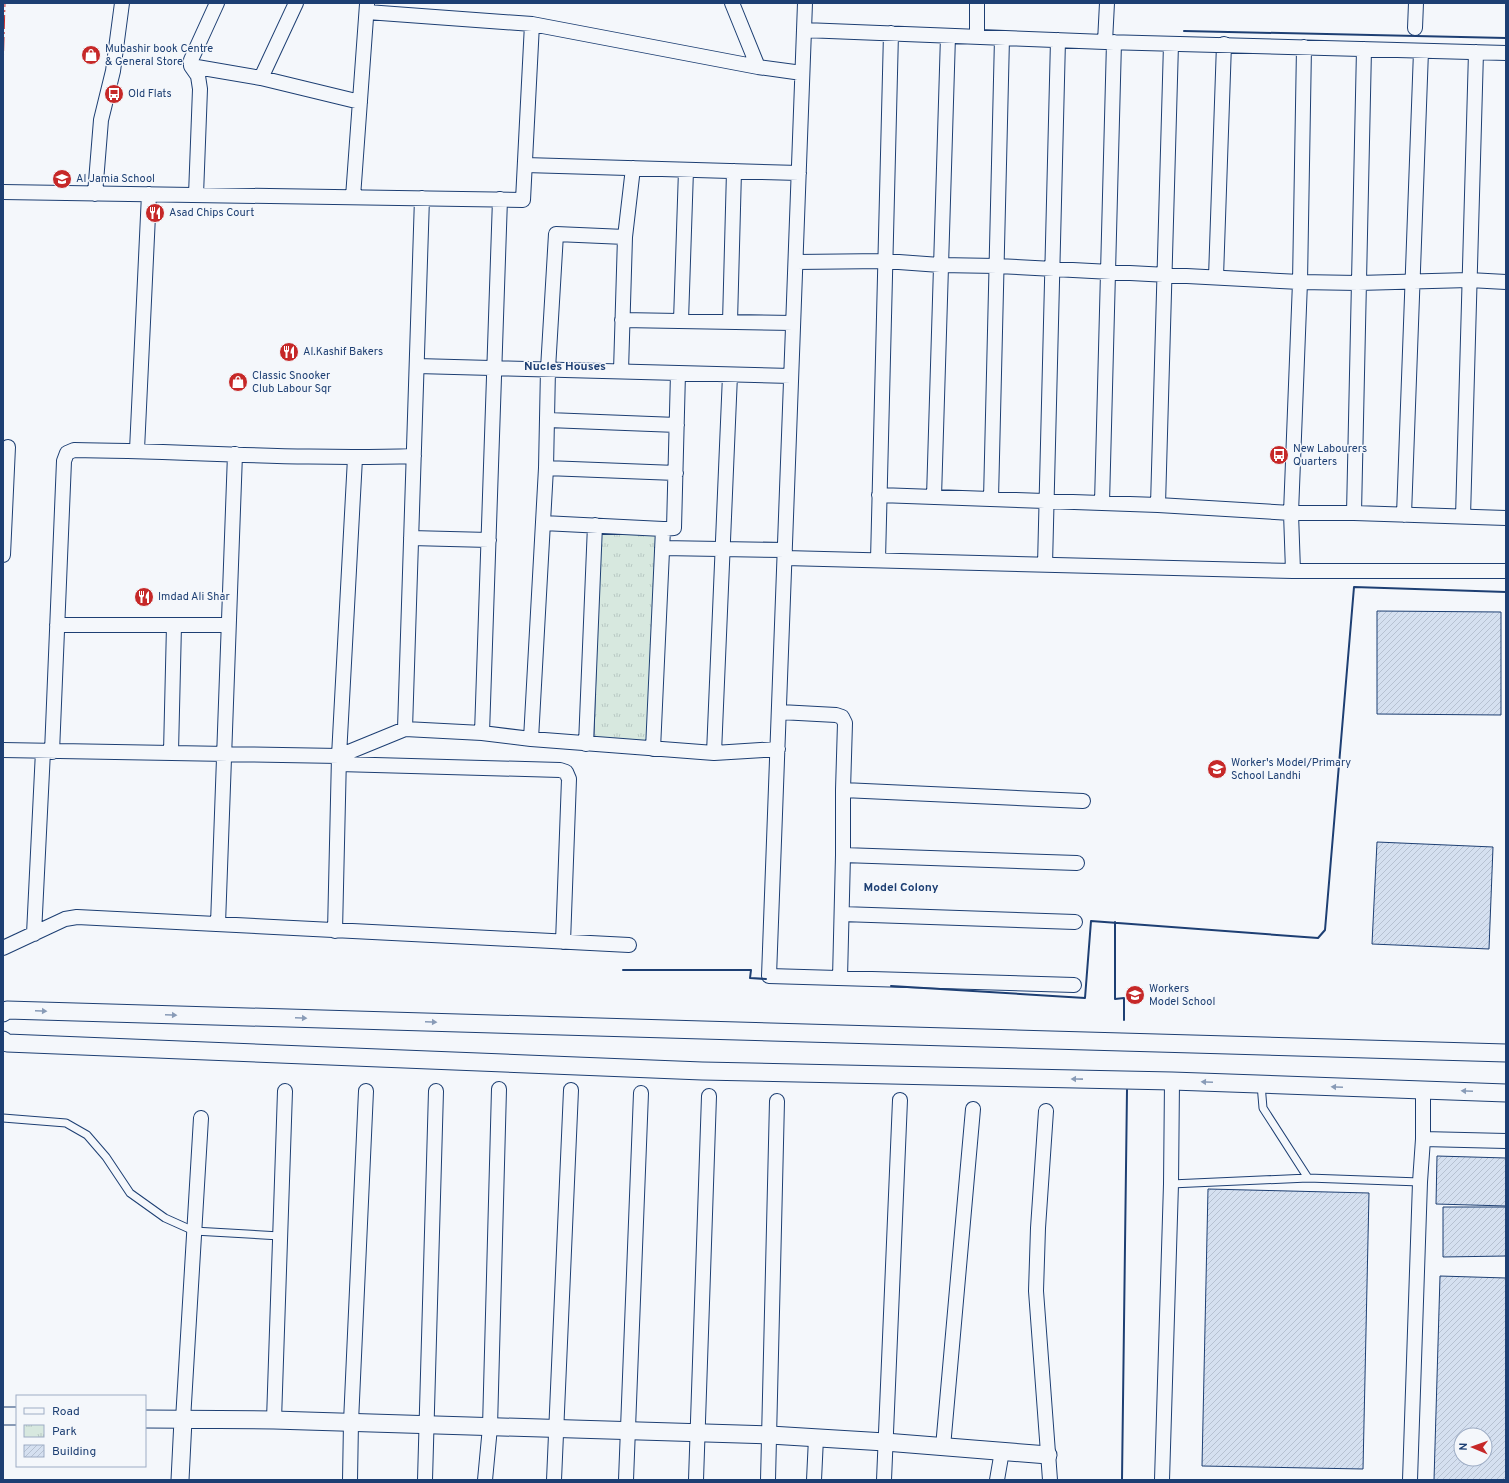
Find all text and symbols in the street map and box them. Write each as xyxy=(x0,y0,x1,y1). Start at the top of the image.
place label: Mubashir book Centre & General Store xyxy=(105,42,213,69)
shop icon: Mubashir book Centre & General Store xyxy=(80,44,102,66)
bus stop icon: Old Flats xyxy=(103,83,125,105)
place label: Old Flats xyxy=(128,87,172,101)
school or university icon: Al Jamia School xyxy=(51,168,73,190)
place label: Al Jamia School xyxy=(76,172,155,186)
restaurant icon: Asad Chips Court xyxy=(144,202,166,224)
place label: Asad Chips Court xyxy=(169,206,254,220)
restaurant icon: Al.Kashif Bakers xyxy=(278,341,300,363)
place label: Al.Kashif Bakers xyxy=(303,345,383,359)
district label: Nucles Houses xyxy=(524,359,606,375)
place label: Classic Snooker Club Labour Sqr xyxy=(252,369,332,396)
shop icon: Classic Snooker Club Labour Sqr xyxy=(227,371,249,393)
place label: New Labourers Quarters xyxy=(1293,442,1367,469)
bus stop icon: New Labourers Quarters xyxy=(1268,444,1290,466)
restaurant icon: Imdad Ali Shar xyxy=(133,586,155,608)
place label: Imdad Ali Shar xyxy=(158,590,231,604)
place label: Worker's Model/Primary School Landhi xyxy=(1231,756,1351,783)
school or university icon: Worker's Model/Primary School Landhi xyxy=(1206,758,1228,780)
district label: Model Colony xyxy=(863,880,939,896)
place label: Workers Model School xyxy=(1149,982,1215,1009)
school or university icon: Workers Model School xyxy=(1124,984,1146,1006)
one-way arrow xyxy=(35,1008,48,1014)
one-way arrow xyxy=(165,1012,178,1018)
one-way arrow xyxy=(295,1015,307,1022)
one-way arrow xyxy=(425,1019,438,1025)
one-way arrow xyxy=(1071,1075,1083,1082)
one-way arrow xyxy=(1200,1079,1213,1085)
one-way arrow xyxy=(1331,1083,1343,1090)
one-way arrow xyxy=(1461,1088,1473,1095)
legend xyxy=(16,1395,146,1467)
text: Road xyxy=(52,1404,80,1420)
text: Park xyxy=(52,1424,77,1440)
north arrow xyxy=(1453,1427,1493,1467)
text: N xyxy=(1457,1442,1471,1451)
text: Building xyxy=(52,1444,96,1460)

